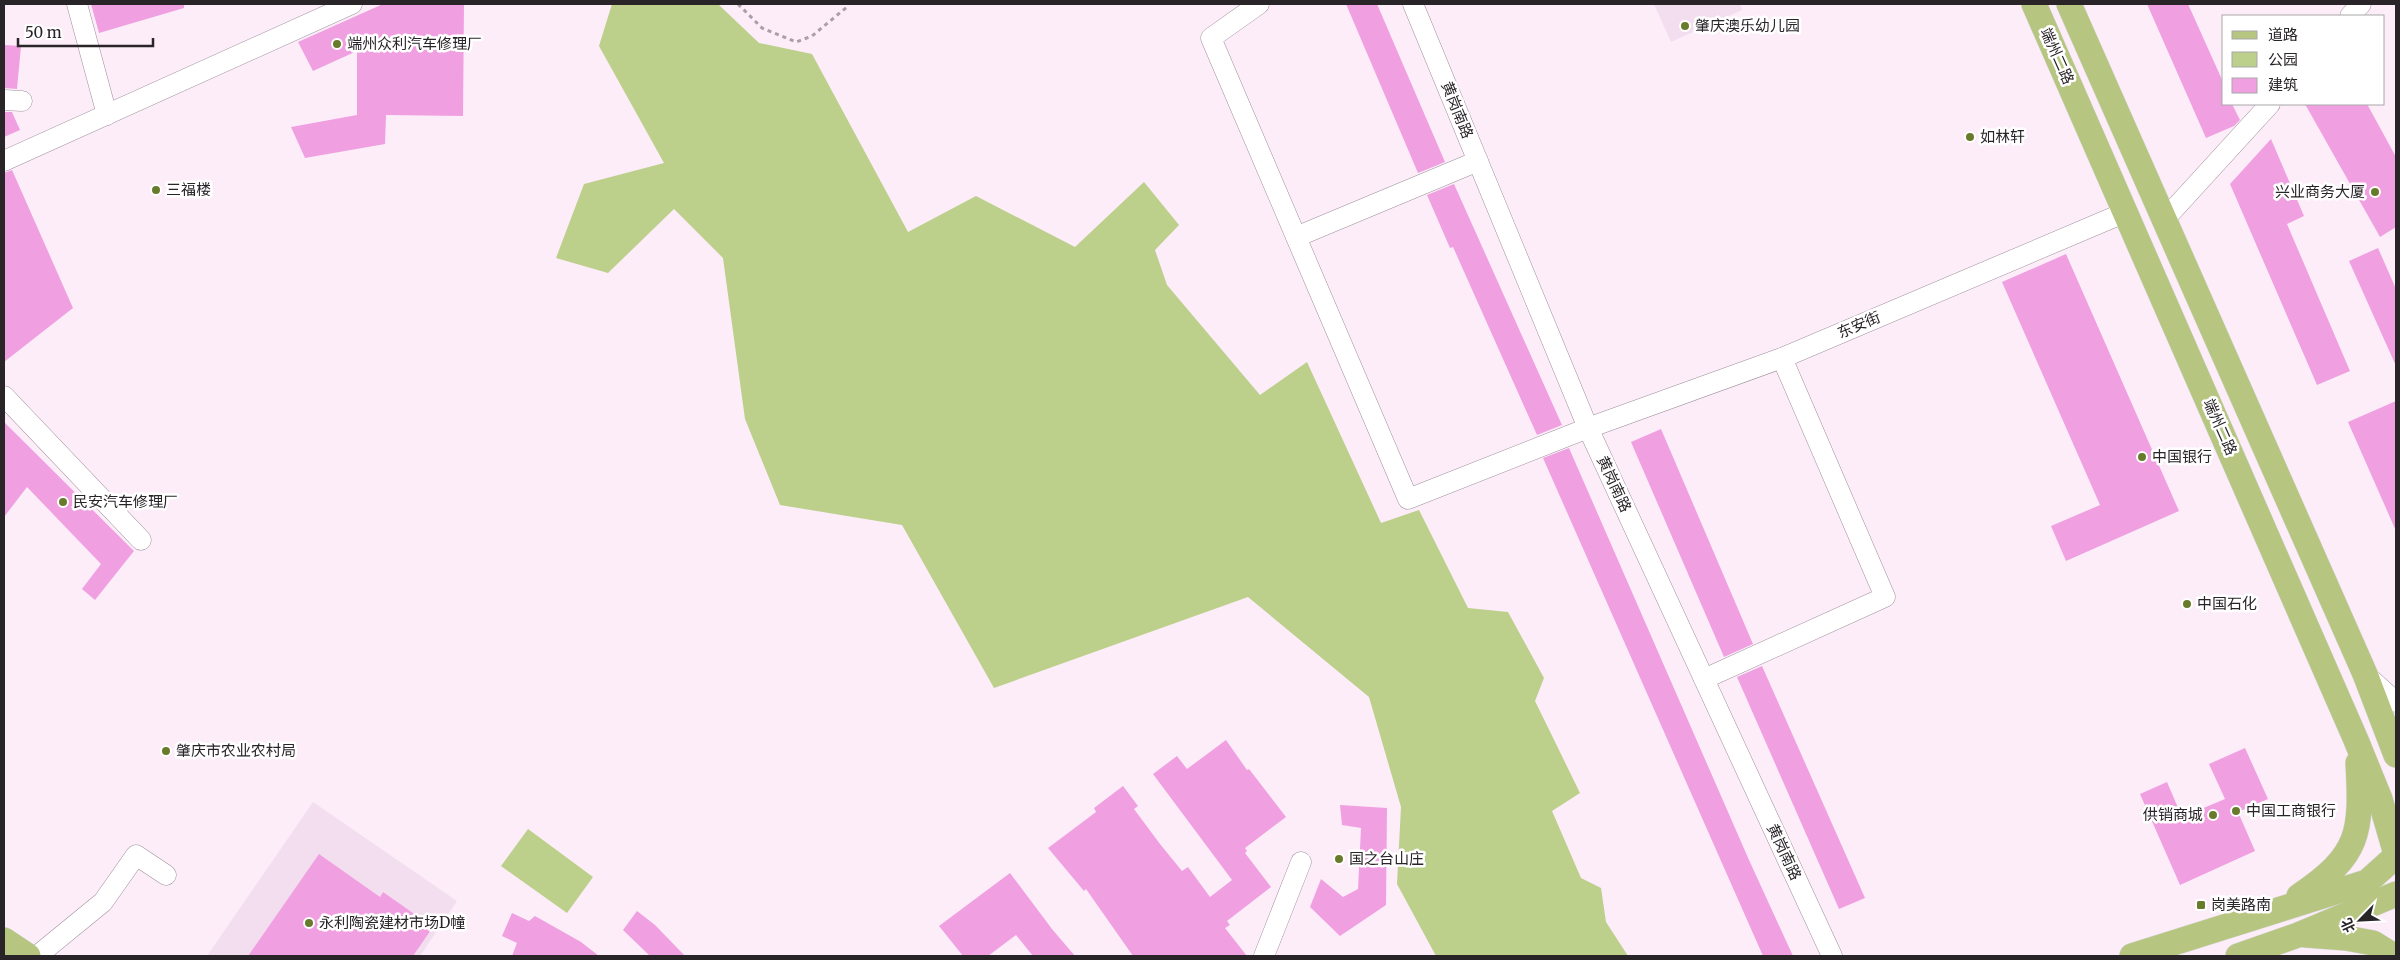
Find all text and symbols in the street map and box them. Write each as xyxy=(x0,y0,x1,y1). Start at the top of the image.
scale bar xyxy=(18,15,152,47)
legend xyxy=(2222,15,2385,105)
place label: 肇庆澳乐幼儿园 xyxy=(1695,16,1800,35)
marker: 肇庆澳乐幼儿园 xyxy=(1679,20,1691,32)
text: 50 m xyxy=(25,23,62,42)
street label: 端州二路 xyxy=(2037,25,2078,87)
text: 道路 xyxy=(2268,25,2298,44)
place label: 端州众利汽车修理厂 xyxy=(347,34,482,53)
marker: 端州众利汽车修理厂 xyxy=(331,38,343,50)
text: 公园 xyxy=(2268,50,2298,69)
text: 建筑 xyxy=(2268,75,2298,94)
street label: 黄岗南路 xyxy=(1437,78,1478,141)
place label: 如林轩 xyxy=(1980,127,2025,146)
marker: 如林轩 xyxy=(1964,131,1976,143)
place label: 三福楼 xyxy=(166,180,211,199)
place label: 兴业商务大厦 xyxy=(2275,182,2365,201)
marker: 三福楼 xyxy=(150,184,162,196)
marker: 兴业商务大厦 xyxy=(2369,186,2381,198)
street label: 东安街 xyxy=(1834,307,1883,342)
street label: 端州二路 xyxy=(2200,396,2241,458)
place label: 中国银行 xyxy=(2152,447,2212,466)
marker: 中国银行 xyxy=(2136,451,2148,463)
street label: 黄岗南路 xyxy=(1593,453,1636,515)
place label: 民安汽车修理厂 xyxy=(73,492,178,511)
marker: 民安汽车修理厂 xyxy=(57,496,69,508)
place label: 中国石化 xyxy=(2197,594,2257,613)
marker: 中国石化 xyxy=(2181,598,2193,610)
place label: 肇庆市农业农村局 xyxy=(176,741,296,760)
marker: 肇庆市农业农村局 xyxy=(160,745,172,757)
place label: 中国工商银行 xyxy=(2246,801,2336,820)
place label: 供销商城 xyxy=(2143,805,2203,824)
marker: 中国工商银行 xyxy=(2230,805,2242,817)
marker: 供销商城 xyxy=(2207,809,2219,821)
street label: 黄岗南路 xyxy=(1763,821,1806,883)
place label: 国之台山庄 xyxy=(1349,849,1424,868)
marker: 国之台山庄 xyxy=(1333,853,1345,865)
place label: 岗美路南 xyxy=(2211,895,2271,914)
north arrow xyxy=(2335,895,2385,945)
marker: 岗美路南 xyxy=(2195,899,2207,911)
place label: 永利陶瓷建材市场D幢 xyxy=(319,913,465,932)
text: 北 xyxy=(2337,915,2359,935)
marker: 永利陶瓷建材市场D幢 xyxy=(303,917,315,929)

